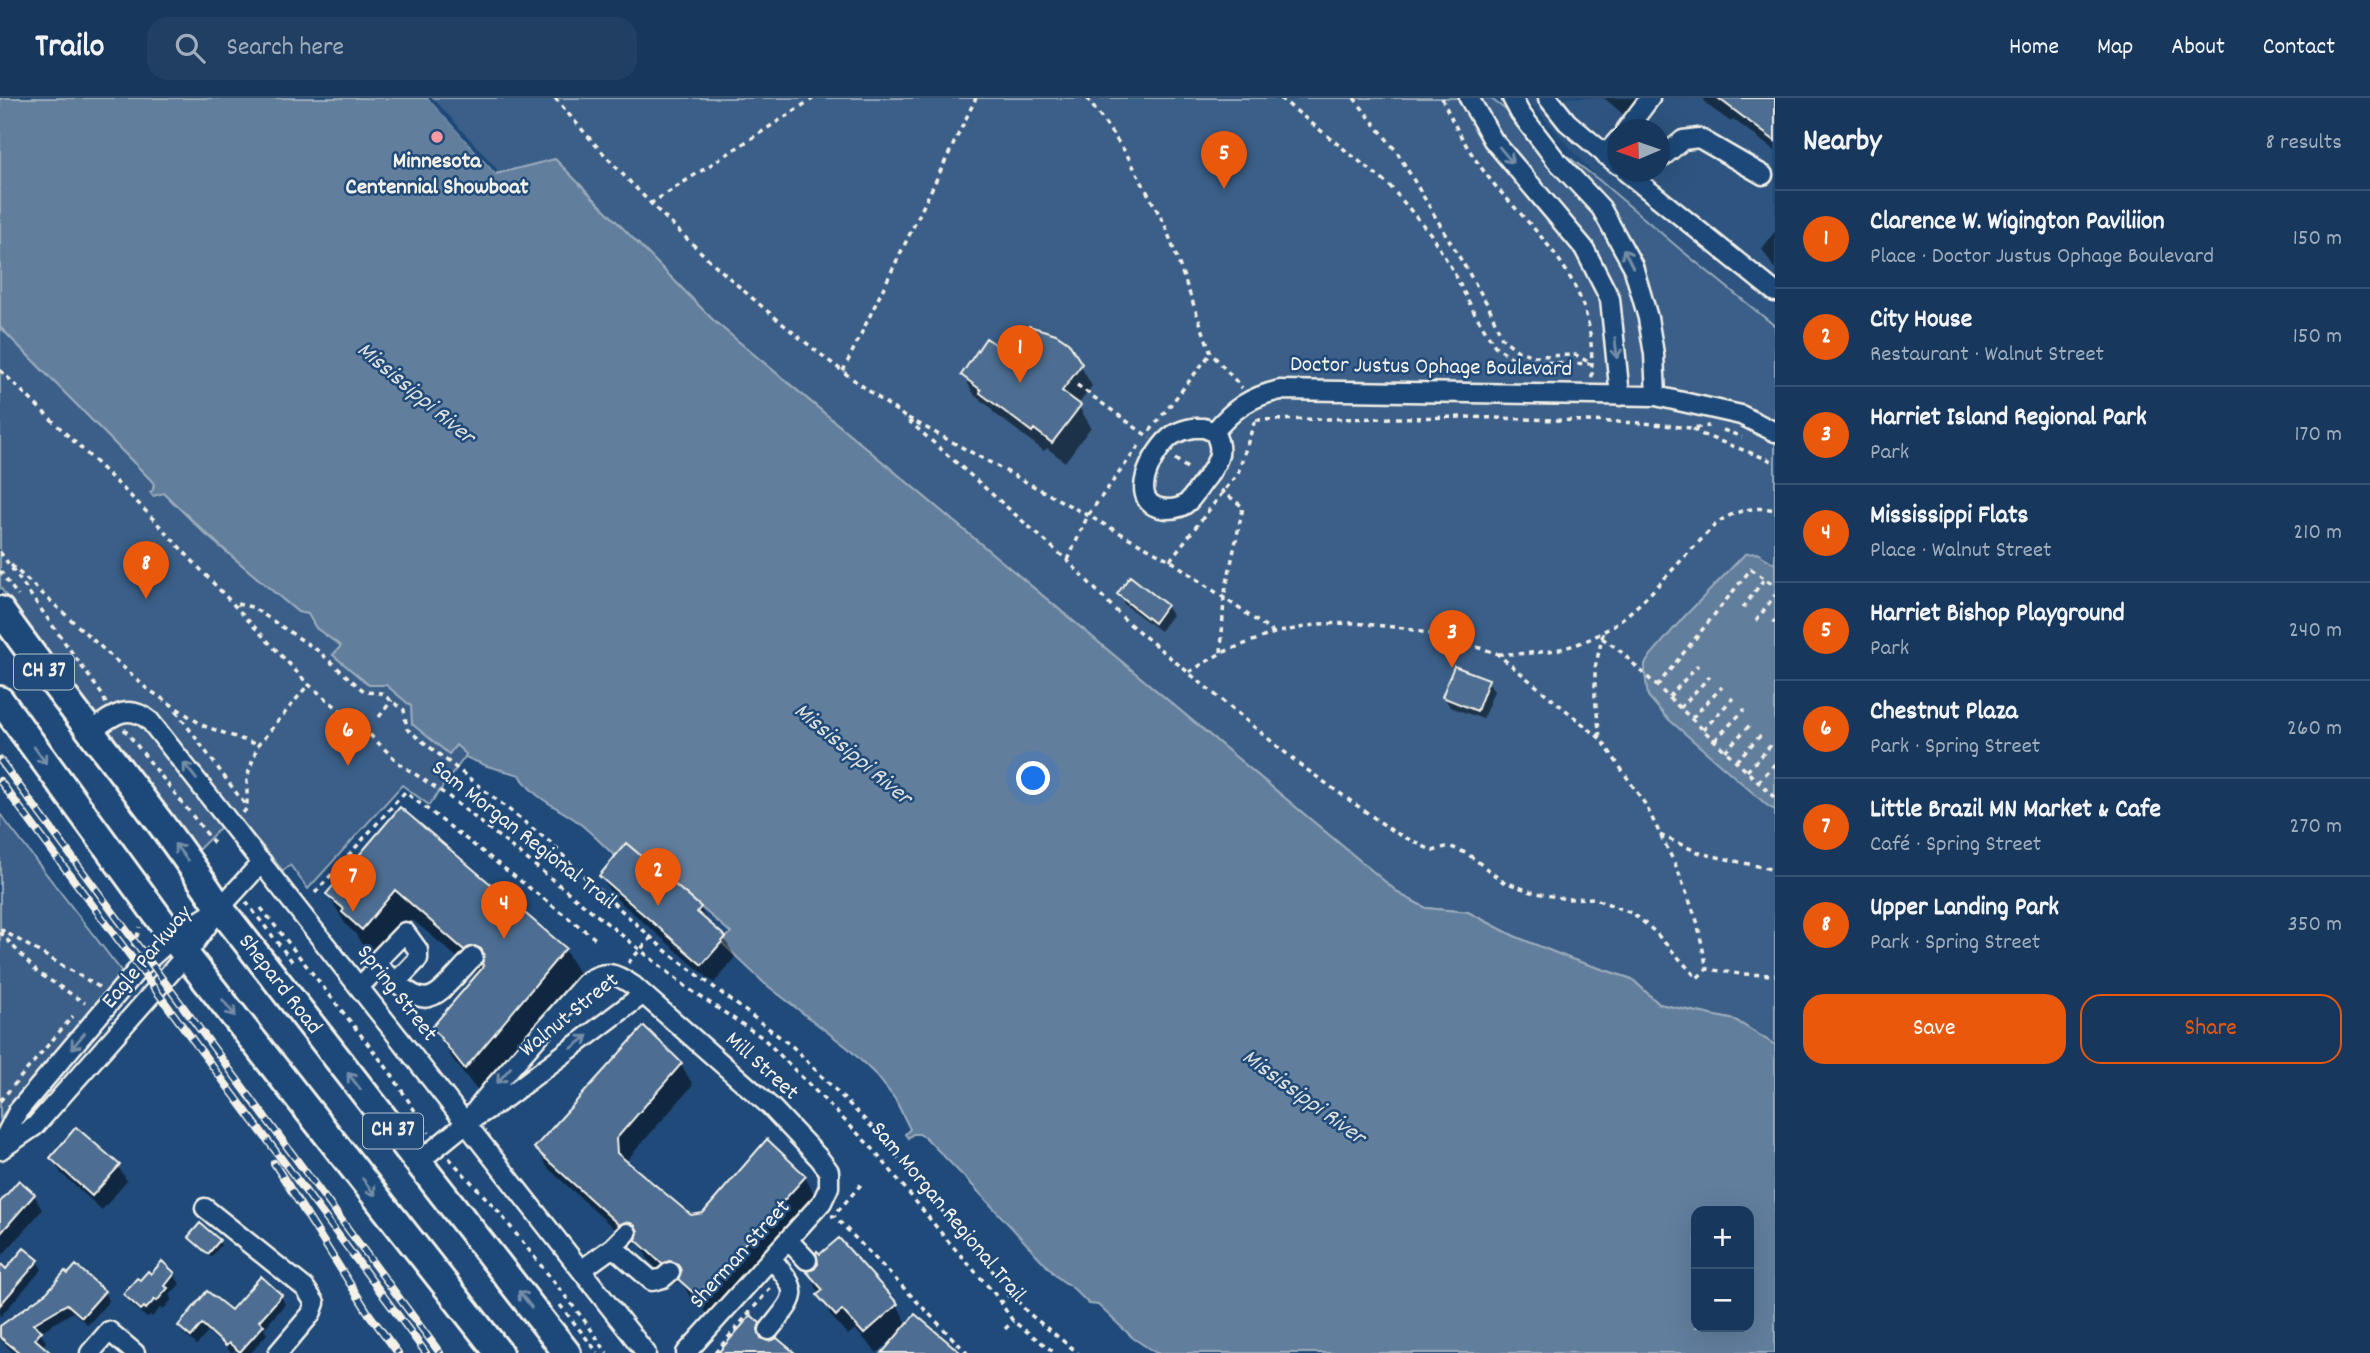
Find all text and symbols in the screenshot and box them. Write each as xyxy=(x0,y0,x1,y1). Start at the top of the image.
search box xyxy=(147,17,637,80)
text: Trailo xyxy=(35,25,105,72)
icon: search xyxy=(171,29,209,67)
text: Search here xyxy=(227,30,344,67)
text: Home xyxy=(2009,31,2059,65)
text: Map xyxy=(2097,31,2133,65)
text: About xyxy=(2171,31,2225,65)
text: Contact xyxy=(2263,31,2335,65)
north arrow xyxy=(1607,119,1670,182)
text: Nearby xyxy=(1803,122,1881,165)
text: 8 results xyxy=(2266,127,2342,160)
marker: Minnesota Centennial Showboat xyxy=(429,129,445,145)
pin: 5 xyxy=(1201,131,1247,189)
place label: Minnesota Centennial Showboat xyxy=(346,146,529,205)
one-way arrow xyxy=(1498,146,1514,164)
text: Clarence W. Wigington Paviliion xyxy=(1870,204,2165,241)
text: 1 xyxy=(1823,223,1829,256)
text: 150 m xyxy=(2293,223,2342,256)
text: Place · Doctor Justus Ophage Boulevard xyxy=(1870,241,2214,274)
one-way arrow xyxy=(1621,249,1635,269)
text: City House xyxy=(1870,302,1972,339)
text: 2 xyxy=(1821,321,1831,354)
text: 150 m xyxy=(2293,321,2342,354)
pin: 1 xyxy=(997,325,1043,383)
water label: Mississippi River xyxy=(348,334,484,456)
one-way arrow xyxy=(1610,336,1623,358)
text: Restaurant · Walnut Street xyxy=(1870,339,2104,372)
street label: Doctor Justus Ophage Boulevard xyxy=(1290,349,1572,387)
text: Harriet Island Regional Park xyxy=(1870,400,2147,437)
text: 3 xyxy=(1821,419,1831,452)
text: 170 m xyxy=(2295,419,2342,452)
text: Park xyxy=(1870,437,1909,470)
text: Mississippi Flats xyxy=(1870,498,2029,535)
text: 4 xyxy=(1821,517,1831,550)
text: 210 m xyxy=(2293,517,2342,550)
text: Place · Walnut Street xyxy=(1870,535,2052,568)
pin: 8 xyxy=(123,541,169,599)
text: Harriet Bishop Playground xyxy=(1870,596,2125,633)
pin: 3 xyxy=(1429,610,1475,668)
text: 5 xyxy=(1821,615,1831,648)
text: 240 m xyxy=(2289,615,2342,648)
text: Park xyxy=(1870,633,1909,666)
road number: CH 37 xyxy=(14,654,74,690)
text: Chestnut Plaza xyxy=(1870,694,2018,731)
water label: Mississippi River xyxy=(785,695,921,817)
pin: 6 xyxy=(325,708,371,766)
text: 6 xyxy=(1820,713,1832,746)
text: 260 m xyxy=(2287,713,2342,746)
text: Park · Spring Street xyxy=(1870,731,2040,764)
one-way arrow xyxy=(33,745,47,764)
street label: Sam Morgan Regional Trail xyxy=(423,753,623,919)
your location xyxy=(1016,761,1050,795)
one-way arrow xyxy=(182,763,197,781)
text: Little Brazil MN Market & Cafe xyxy=(1870,792,2161,829)
text: 7 xyxy=(1822,811,1830,844)
text: 270 m xyxy=(2290,811,2342,844)
text: Café · Spring Street xyxy=(1870,829,2041,862)
one-way arrow xyxy=(174,843,189,862)
pin: 2 xyxy=(635,848,681,906)
pin: 7 xyxy=(330,854,376,912)
pin: 4 xyxy=(481,881,527,939)
text: Upper Landing Park xyxy=(1870,890,2059,927)
street label: Eagle Parkway xyxy=(95,899,202,1017)
text: 8 xyxy=(1821,909,1831,942)
text: 350 m xyxy=(2288,909,2342,942)
text: Park · Spring Street xyxy=(1870,927,2040,960)
street label: Shepard Road xyxy=(229,928,329,1042)
street label: Spring Street xyxy=(347,938,445,1050)
street label: Walnut Street xyxy=(513,966,627,1066)
button: Save xyxy=(1803,994,2066,1064)
button: Share xyxy=(2080,994,2342,1064)
one-way arrow xyxy=(221,999,236,1017)
street label: Mill Street xyxy=(717,1025,805,1109)
one-way arrow xyxy=(70,1031,85,1049)
one-way arrow xyxy=(571,1034,589,1049)
water label: Mississippi River xyxy=(1234,1042,1374,1156)
one-way arrow xyxy=(496,1066,512,1084)
one-way arrow xyxy=(347,1073,362,1091)
road number: CH 37 xyxy=(363,1114,423,1148)
street label: Sam Morgan Regional Trail xyxy=(861,1115,1033,1311)
one-way arrow xyxy=(361,1178,377,1196)
street label: Sherman Street xyxy=(683,1193,799,1317)
map controls xyxy=(1691,1206,1754,1332)
button: + xyxy=(1691,1206,1754,1269)
button: − xyxy=(1691,1269,1754,1332)
one-way arrow xyxy=(517,1290,532,1309)

